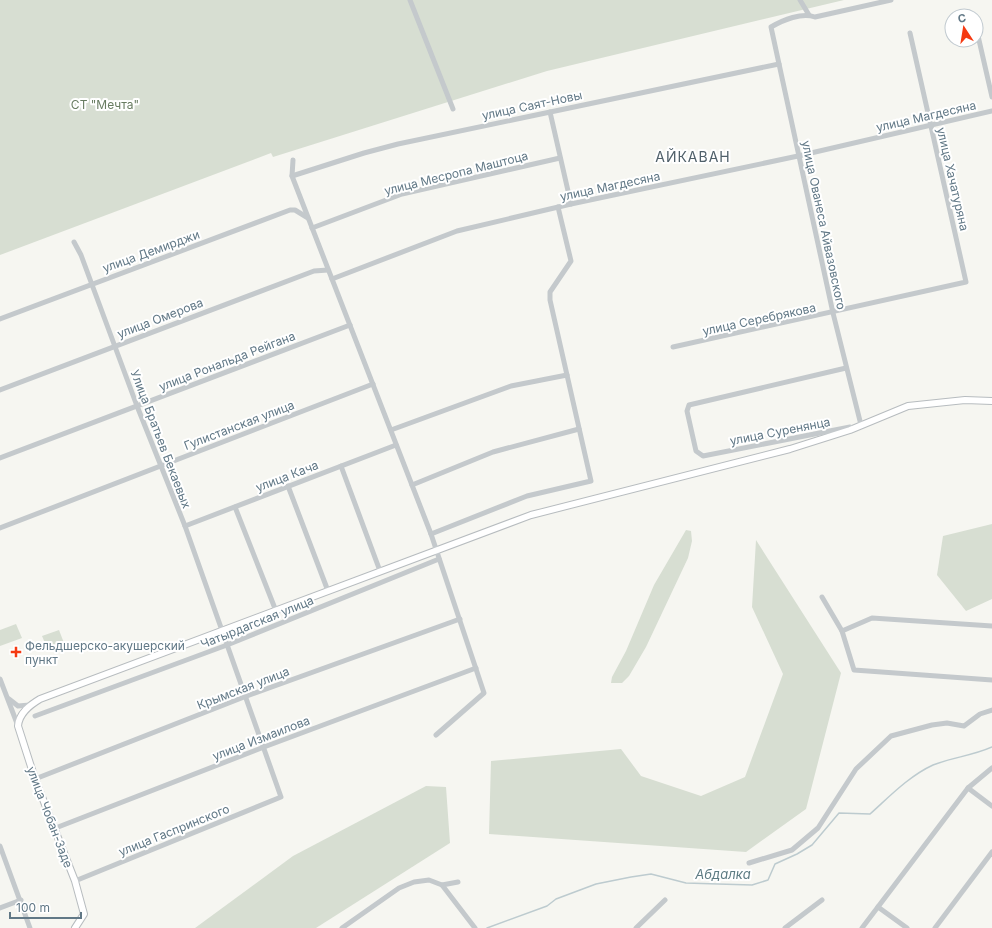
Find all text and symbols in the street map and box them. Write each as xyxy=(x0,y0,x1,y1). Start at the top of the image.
north arrow xyxy=(944,8,984,48)
text: С xyxy=(956,11,967,26)
street label: улица Саят-Новы xyxy=(481,87,583,123)
park label: СТ "Мечта" xyxy=(71,97,139,112)
street label: улица Магдесяна xyxy=(875,97,977,135)
street label: улица Хачатуряна xyxy=(934,126,972,232)
street label: улица Ованеса Айвазовского xyxy=(799,139,849,311)
district label: АЙКАВАН xyxy=(655,147,731,165)
street label: улица Месропа Маштоца xyxy=(382,148,530,198)
street label: улица Магдесяна xyxy=(558,168,662,204)
street label: улица Демирджи xyxy=(100,226,202,276)
street label: улица Омерова xyxy=(115,295,205,341)
street label: улица Серебрякова xyxy=(701,300,817,338)
street label: улица Рональда Рейгана xyxy=(157,328,297,394)
street label: Улица Братьев Бекаевых xyxy=(128,367,195,511)
street label: Гулистанская улица xyxy=(182,397,296,453)
street label: улица Суренянца xyxy=(728,414,832,448)
street label: улица Кача xyxy=(254,457,320,495)
street label: Чатырдагская улица xyxy=(198,592,316,652)
place label: Фельдшерско-акушерский пункт xyxy=(25,638,185,667)
marker: Фельдшерско-акушерский пункт xyxy=(10,646,22,658)
street label: Крымская улица xyxy=(195,663,291,713)
street label: улица Измаилова xyxy=(210,713,312,763)
street label: улица Чобан-Заде xyxy=(24,764,76,870)
street label: улица Гаспринского xyxy=(116,801,232,859)
water label: Абдалка xyxy=(694,866,751,882)
scale bar xyxy=(10,894,81,920)
text: 100 m xyxy=(16,900,50,915)

